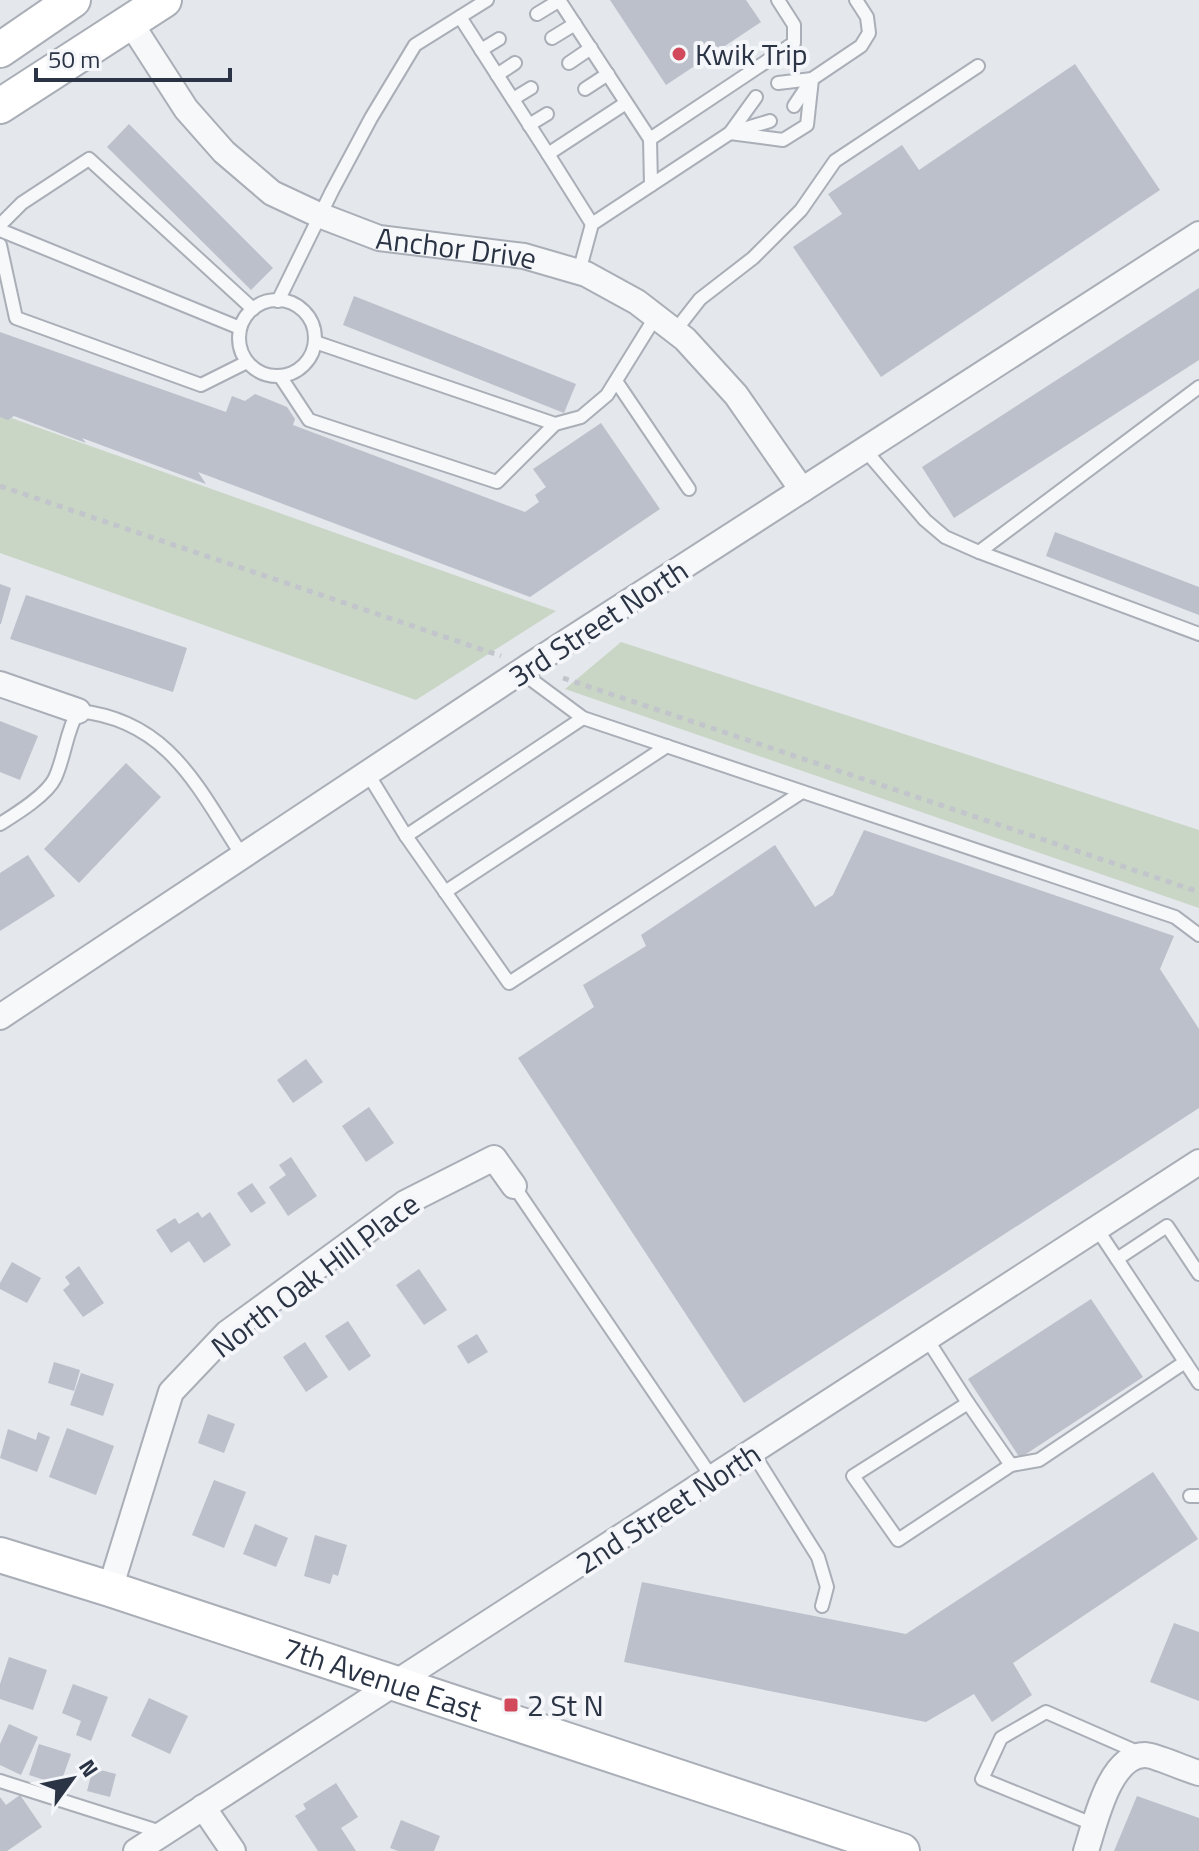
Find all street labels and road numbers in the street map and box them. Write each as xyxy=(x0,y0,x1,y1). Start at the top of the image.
street label: Anchor Drive xyxy=(373,215,543,282)
street label: 3rd Street North xyxy=(499,548,697,698)
street label: North Oak Hill Place xyxy=(201,1181,429,1369)
street label: 2nd Street North xyxy=(566,1431,770,1585)
street label: 7th Avenue East xyxy=(277,1625,488,1734)

